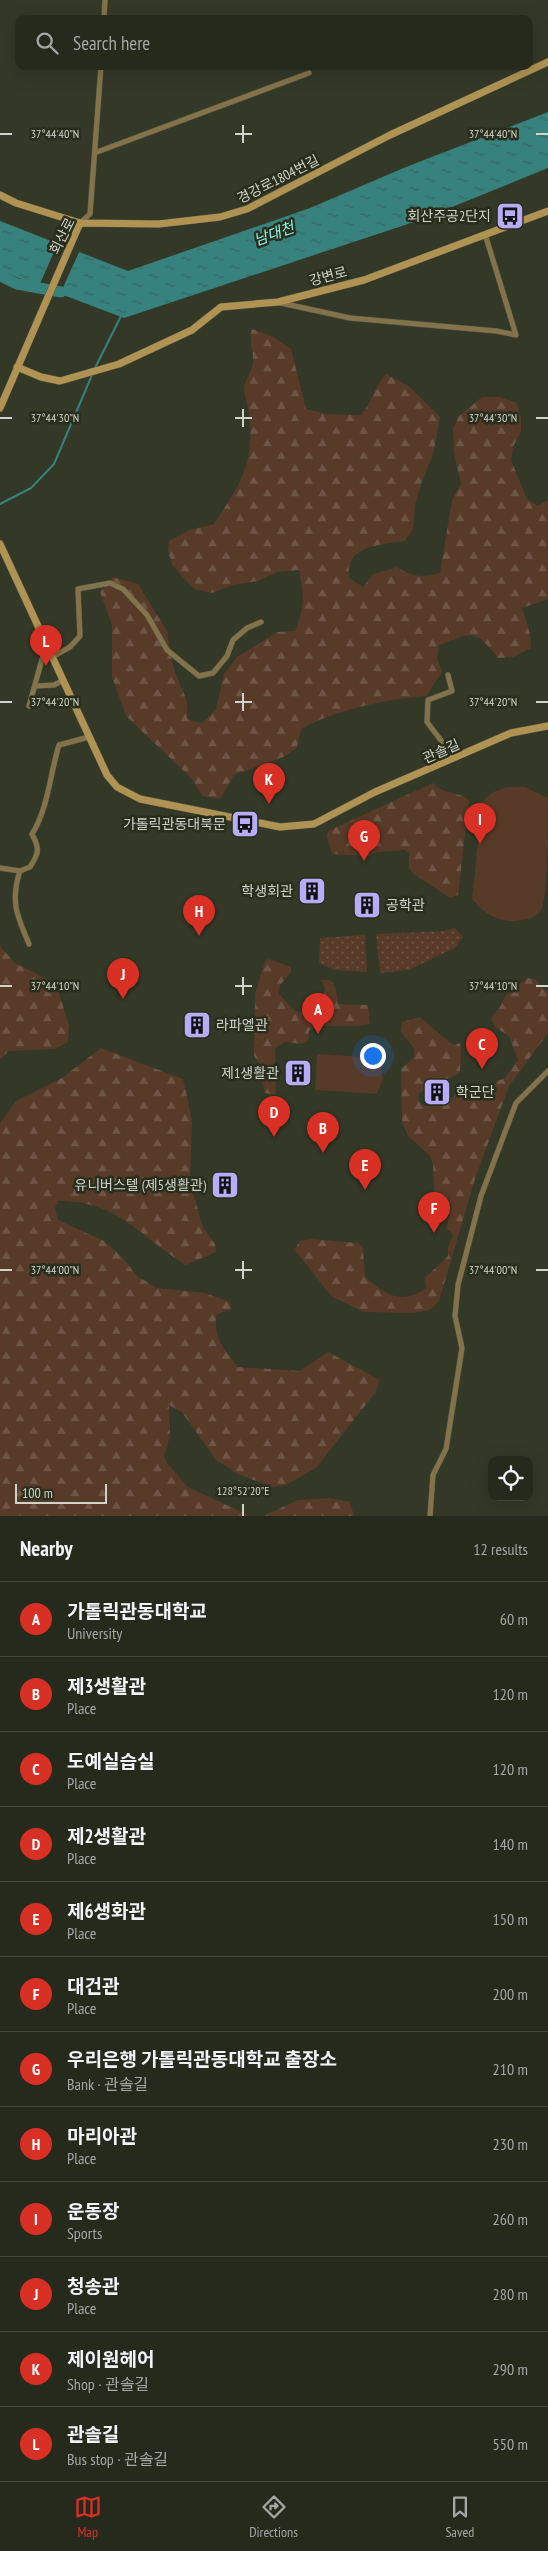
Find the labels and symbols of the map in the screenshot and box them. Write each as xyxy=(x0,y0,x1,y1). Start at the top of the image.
text: 37°44'40"N xyxy=(31,126,79,141)
text: 37°44'40"N xyxy=(469,126,517,141)
street label: 경강로1804번길 xyxy=(234,151,322,207)
bus stop icon: 회산주공2단지 xyxy=(495,201,525,231)
place label: 회산주공2단지 xyxy=(407,207,491,225)
street label: 회산로 xyxy=(45,215,79,257)
water label: 남대천 xyxy=(251,217,299,250)
street label: 강변로 xyxy=(307,262,349,290)
text: 37°44'30"N xyxy=(31,410,79,425)
text: 37°44'30"N xyxy=(469,410,517,425)
pin: L xyxy=(30,625,62,666)
text: 37°44'20"N xyxy=(31,694,79,709)
text: 37°44'20"N xyxy=(469,694,517,709)
street label: 관솔길 xyxy=(420,735,462,767)
pin: K xyxy=(253,763,285,804)
pin: I xyxy=(464,803,496,844)
bus stop icon: 가톨릭관동대북문 xyxy=(230,809,260,839)
place label: 가톨릭관동대북문 xyxy=(123,815,226,833)
pin: G xyxy=(348,820,380,861)
building icon: 학생회관 xyxy=(297,876,327,906)
place label: 학생회관 xyxy=(241,882,293,900)
building icon: 공학관 xyxy=(352,890,382,920)
pin: H xyxy=(183,895,215,936)
place label: 공학관 xyxy=(386,896,425,914)
pin: J xyxy=(107,958,139,999)
text: 37°44'10"N xyxy=(31,978,79,993)
text: 37°44'10"N xyxy=(469,978,517,993)
pin: A xyxy=(302,993,334,1034)
building icon: 라파엘관 xyxy=(182,1010,212,1040)
place label: 라파엘관 xyxy=(216,1016,268,1034)
pin: C xyxy=(466,1028,498,1069)
your location xyxy=(360,1043,386,1069)
building icon: 제1생활관 xyxy=(283,1058,313,1088)
place label: 제1생활관 xyxy=(221,1064,279,1082)
building icon: 학군단 xyxy=(422,1077,452,1107)
place label: 학군단 xyxy=(456,1083,495,1101)
pin: D xyxy=(258,1096,290,1137)
pin: B xyxy=(307,1112,339,1153)
pin: E xyxy=(349,1149,381,1190)
building icon: 유니버스텔 (제5생활관) xyxy=(210,1170,240,1200)
place label: 유니버스텔 (제5생활관) xyxy=(74,1176,207,1194)
pin: F xyxy=(418,1192,450,1233)
text: 37°44'00"N xyxy=(31,1262,79,1277)
text: 37°44'00"N xyxy=(469,1262,517,1277)
scale bar xyxy=(15,1481,108,1504)
text: 128°52'20"E xyxy=(217,1483,269,1498)

